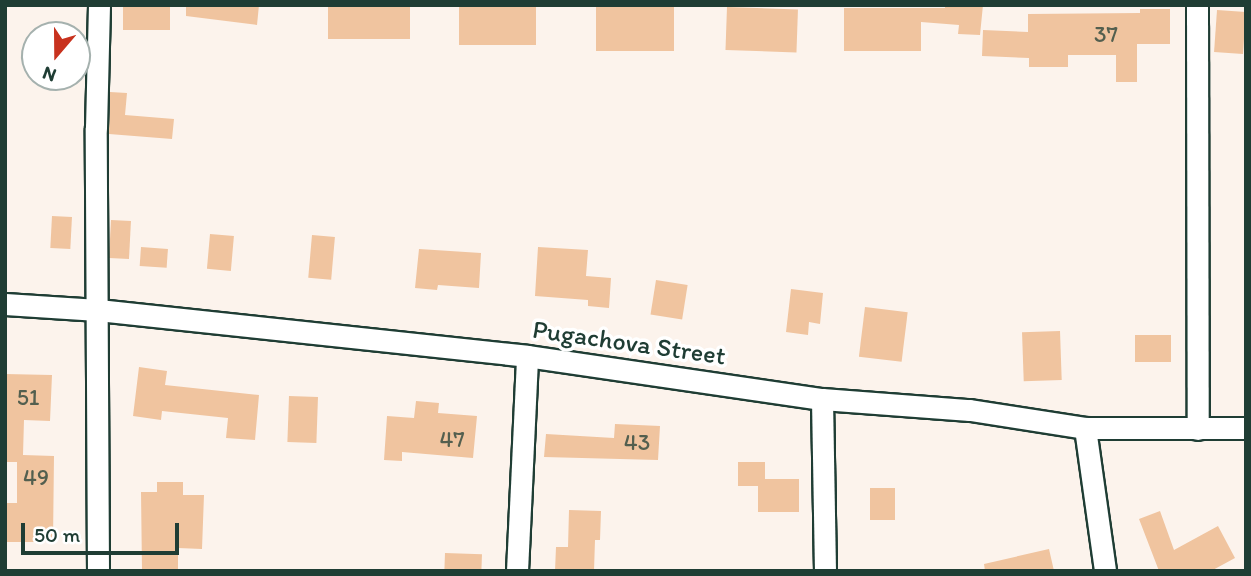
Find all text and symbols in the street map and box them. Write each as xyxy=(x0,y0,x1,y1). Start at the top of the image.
house number: 37 xyxy=(1094,20,1118,48)
north arrow xyxy=(21,21,91,91)
text: N xyxy=(39,61,59,87)
street label: Pugachova Street xyxy=(531,314,727,372)
house number: 51 xyxy=(17,383,39,411)
house number: 47 xyxy=(439,425,465,453)
house number: 43 xyxy=(624,428,650,456)
house number: 49 xyxy=(23,463,49,491)
scale bar xyxy=(24,510,182,554)
text: 50 m xyxy=(34,522,80,547)

